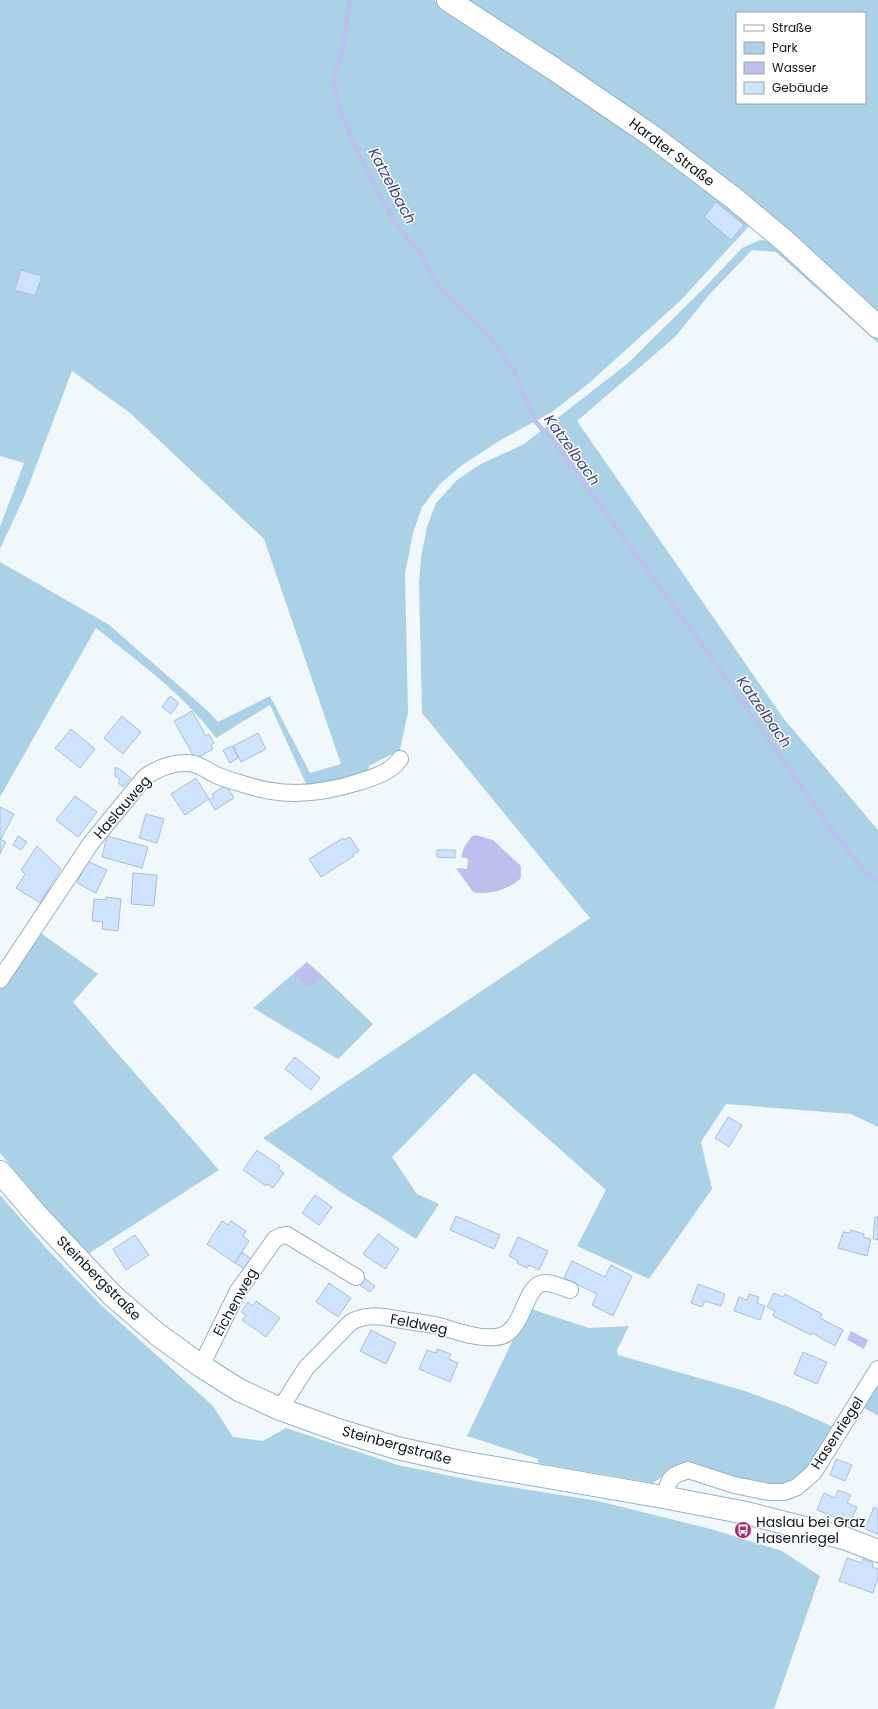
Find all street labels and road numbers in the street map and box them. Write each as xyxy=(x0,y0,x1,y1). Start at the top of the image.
street label: Hardter Straße xyxy=(625,113,719,191)
street label: Haslauweg xyxy=(89,771,155,843)
street label: Steinbergstraße xyxy=(52,1231,146,1325)
street label: Eichenweg xyxy=(208,1264,262,1340)
street label: Feldweg xyxy=(388,1309,450,1339)
street label: Hasenriegel xyxy=(806,1393,868,1473)
street label: Steinbergstraße xyxy=(340,1421,454,1469)

